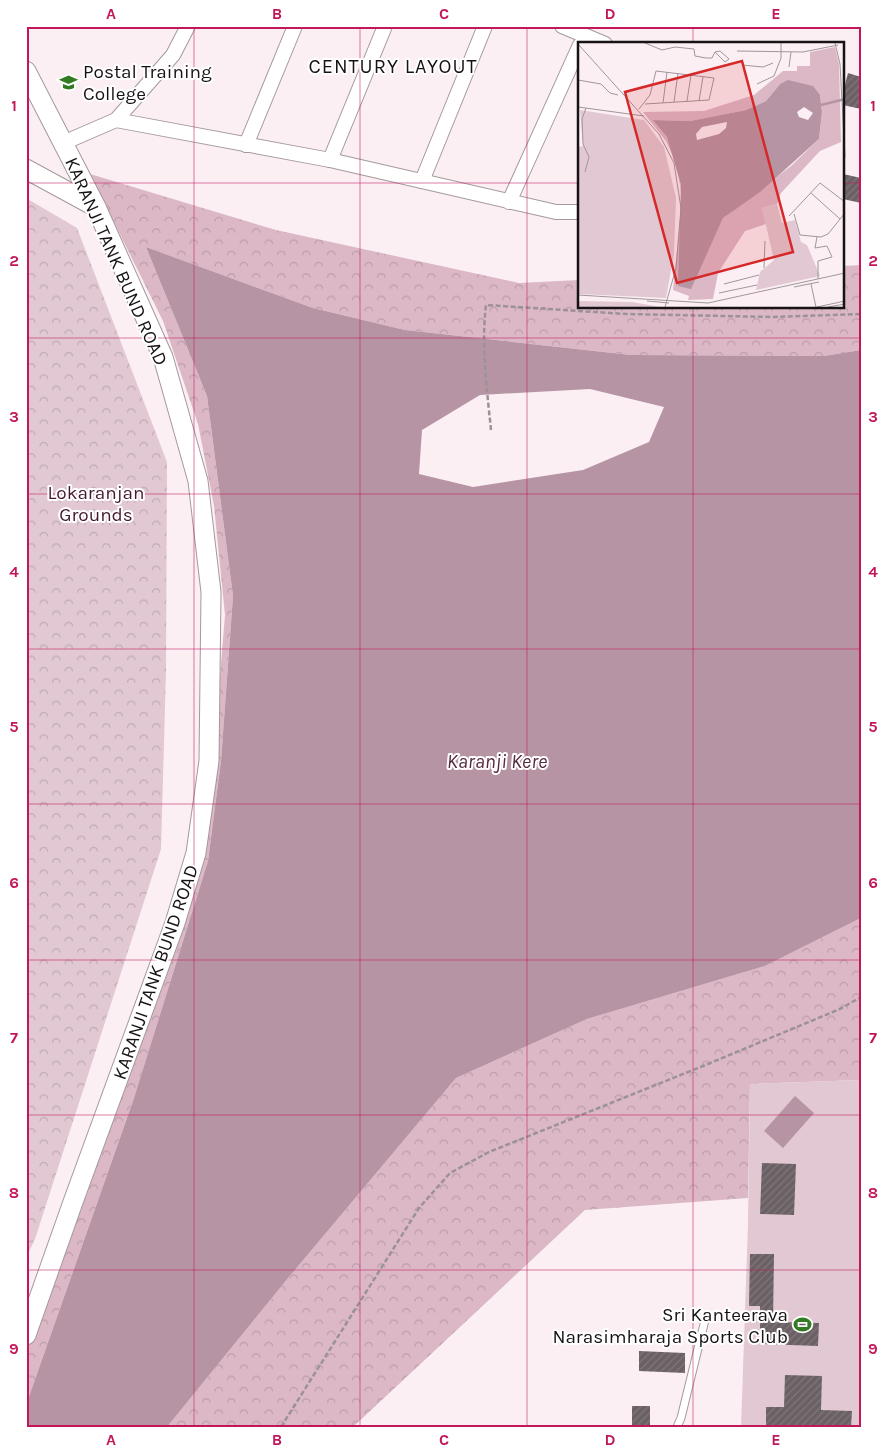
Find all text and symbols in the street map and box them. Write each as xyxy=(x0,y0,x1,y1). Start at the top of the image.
text: A xyxy=(106,4,116,23)
text: B xyxy=(272,4,282,23)
text: C xyxy=(439,4,449,23)
text: D xyxy=(605,4,616,23)
text: E xyxy=(771,4,781,23)
inset map xyxy=(578,42,844,309)
district label: CENTURY LAYOUT xyxy=(308,55,478,78)
place label: Postal Training College xyxy=(83,61,212,105)
school or university icon: Postal Training College xyxy=(59,72,79,92)
text: 1 xyxy=(11,96,17,115)
text: 1 xyxy=(870,96,876,115)
street label: KARANJI TANK BUND ROAD xyxy=(60,154,172,369)
text: 2 xyxy=(9,251,19,270)
text: 2 xyxy=(868,251,878,270)
text: 3 xyxy=(9,407,19,426)
text: 3 xyxy=(868,407,878,426)
park label: Lokaranjan Grounds xyxy=(47,482,145,526)
text: 4 xyxy=(9,562,19,581)
text: 4 xyxy=(868,562,878,581)
text: 5 xyxy=(9,717,19,736)
text: 5 xyxy=(868,717,878,736)
water label: Karanji Kere xyxy=(447,750,547,773)
street label: KARANJI TANK BUND ROAD xyxy=(109,862,203,1083)
text: 6 xyxy=(9,873,19,892)
text: 6 xyxy=(868,873,878,892)
text: 7 xyxy=(10,1028,18,1047)
text: 7 xyxy=(869,1028,877,1047)
text: 8 xyxy=(9,1183,19,1202)
text: 8 xyxy=(868,1183,878,1202)
place label: Sri Kanteerava Narasimharaja Sports Club xyxy=(552,1304,788,1348)
sports icon: Sri Kanteerava Narasimharaja Sports Club xyxy=(792,1315,812,1335)
text: 9 xyxy=(9,1339,19,1358)
text: 9 xyxy=(868,1339,878,1358)
text: A xyxy=(106,1430,116,1449)
text: B xyxy=(272,1430,282,1449)
text: C xyxy=(439,1430,449,1449)
text: D xyxy=(605,1430,616,1449)
text: E xyxy=(771,1430,781,1449)

